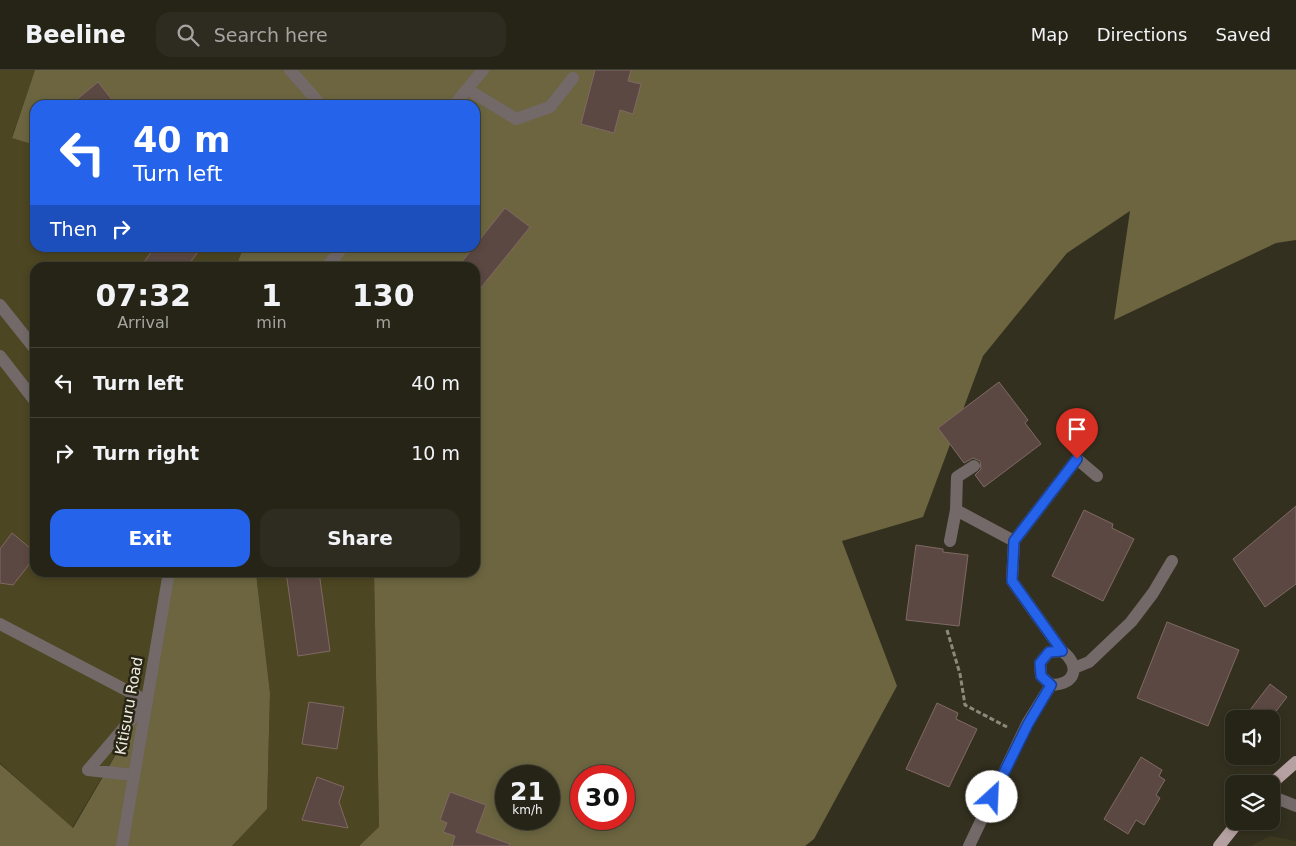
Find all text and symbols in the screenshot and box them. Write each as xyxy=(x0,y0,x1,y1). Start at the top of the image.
search box xyxy=(156,12,506,57)
text: Beeline xyxy=(25,21,126,49)
icon: search xyxy=(174,21,202,49)
text: Search here xyxy=(214,24,328,46)
text: Map xyxy=(1031,24,1069,45)
text: Directions xyxy=(1097,24,1187,45)
text: Saved xyxy=(1215,24,1271,45)
icon: left xyxy=(50,120,115,185)
text: 40 m xyxy=(133,120,230,160)
text: Turn left xyxy=(133,161,222,186)
icon: right xyxy=(107,215,135,243)
text: Then xyxy=(50,218,97,240)
text: 07:32 xyxy=(95,278,191,313)
text: 1 xyxy=(261,278,282,313)
text: 130 xyxy=(352,278,415,313)
text: Arrival xyxy=(117,313,169,332)
text: min xyxy=(256,313,287,332)
text: m xyxy=(375,313,391,332)
icon: left xyxy=(50,369,78,397)
text: Turn left xyxy=(93,372,184,394)
text: 40 m xyxy=(411,372,460,394)
pin xyxy=(1056,408,1098,459)
icon: arrive xyxy=(1063,415,1091,443)
icon: right xyxy=(50,439,78,467)
text: Turn right xyxy=(93,442,199,464)
text: 10 m xyxy=(411,442,460,464)
button: Exit xyxy=(50,509,250,567)
button: Share xyxy=(260,509,460,567)
street label: Kitisuru Road xyxy=(112,655,146,757)
map controls xyxy=(1225,710,1280,830)
button: sound xyxy=(1225,710,1280,765)
speed limit sign: 30 xyxy=(570,765,635,830)
position arrow xyxy=(965,770,1017,822)
button: layers xyxy=(1225,775,1280,830)
text: 21 xyxy=(510,777,545,806)
text: km/h xyxy=(512,803,543,817)

